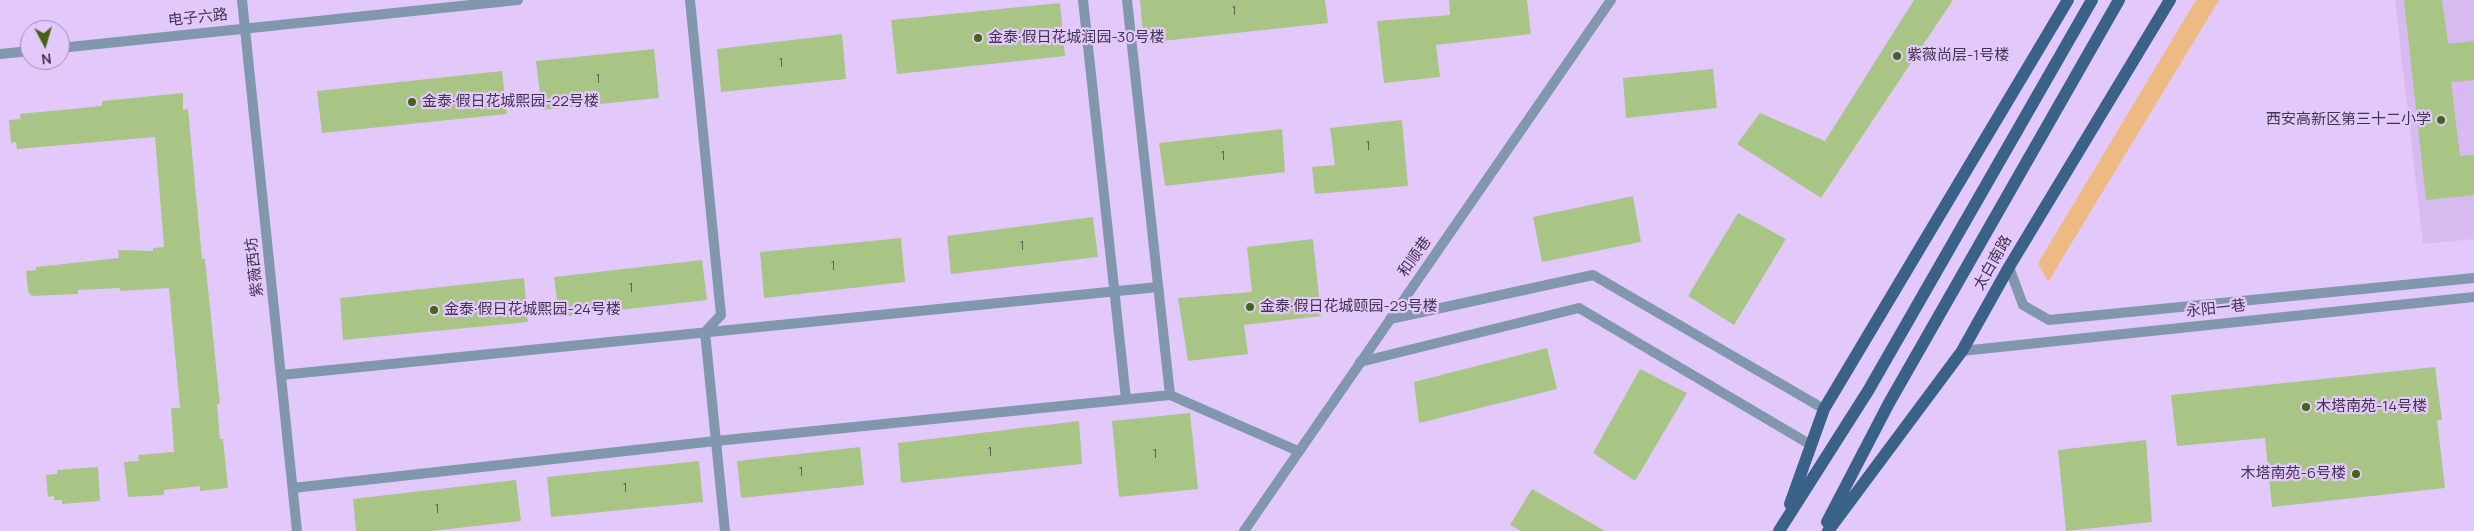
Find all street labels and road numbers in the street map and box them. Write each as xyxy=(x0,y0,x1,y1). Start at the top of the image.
street label: 电子六路 xyxy=(167,6,229,30)
street label: 和顺巷 xyxy=(1395,233,1435,281)
street label: 太白南路 xyxy=(1970,233,2016,293)
street label: 紫薇西坊 xyxy=(243,236,267,298)
street label: 永阳一巷 xyxy=(2185,297,2247,321)

